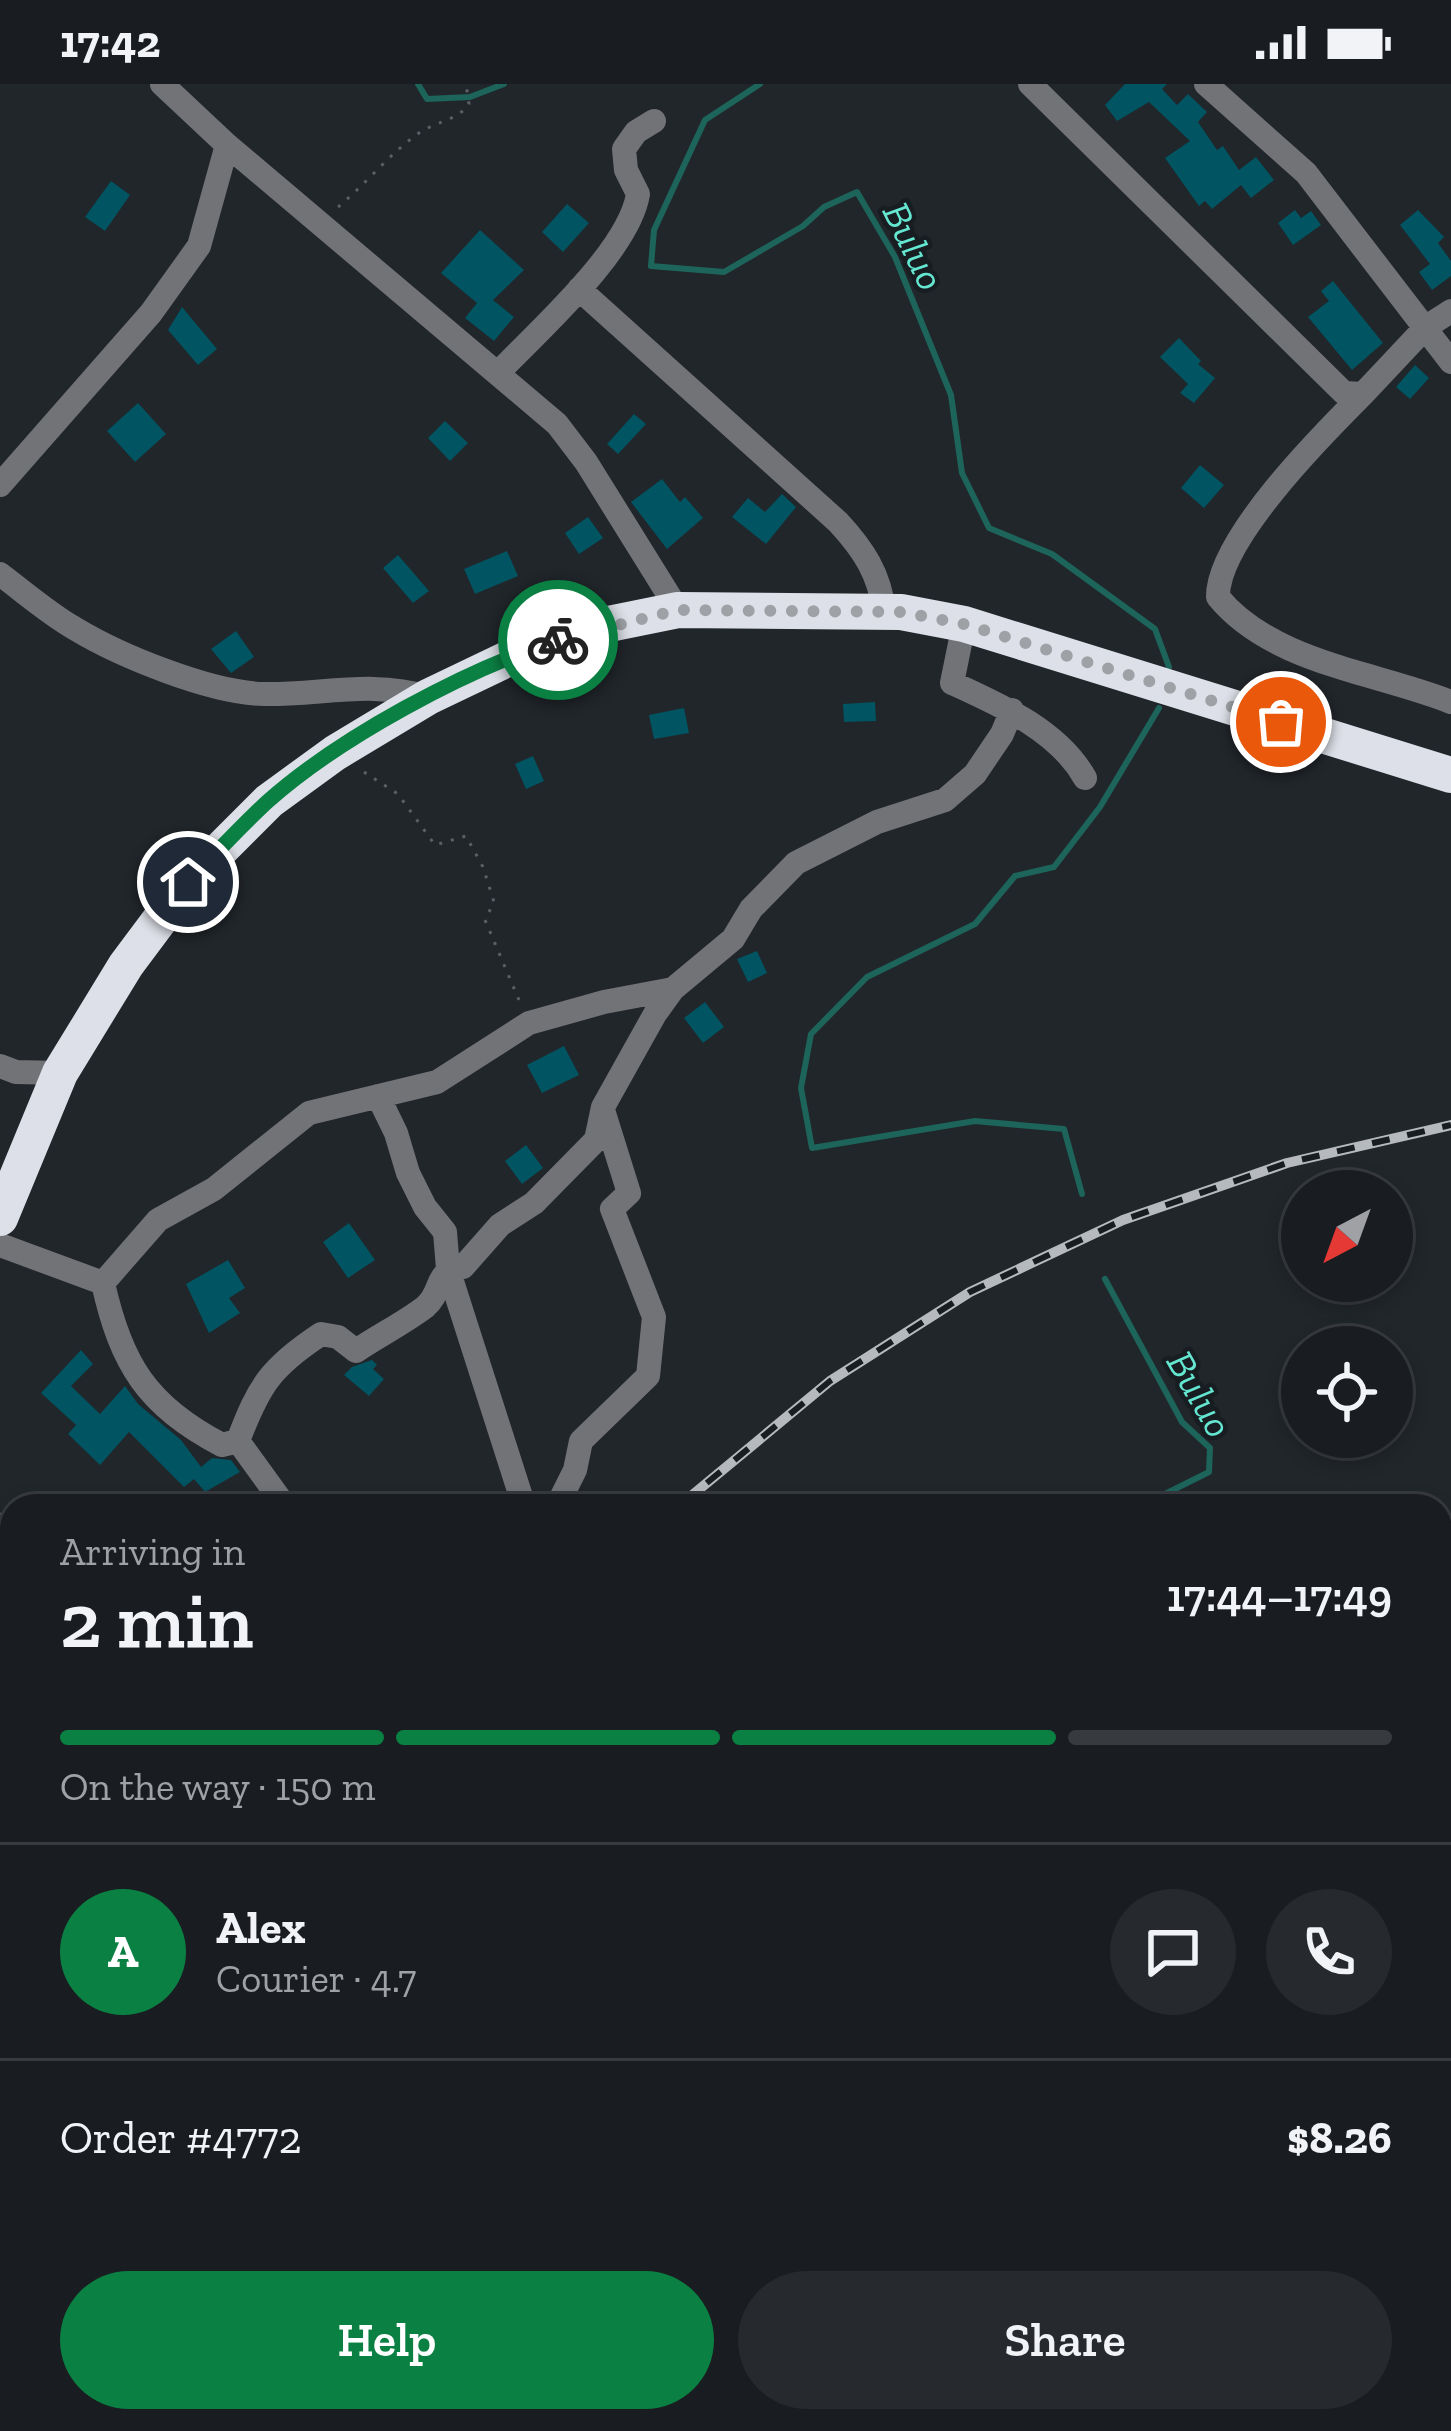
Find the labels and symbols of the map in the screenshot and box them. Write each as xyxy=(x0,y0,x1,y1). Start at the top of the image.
water label: Buluo xyxy=(873,194,955,298)
courier xyxy=(498,580,618,700)
pin xyxy=(1230,671,1332,773)
pin xyxy=(137,831,239,933)
north arrow xyxy=(1281,1170,1413,1302)
water label: Buluo xyxy=(1157,1343,1243,1445)

